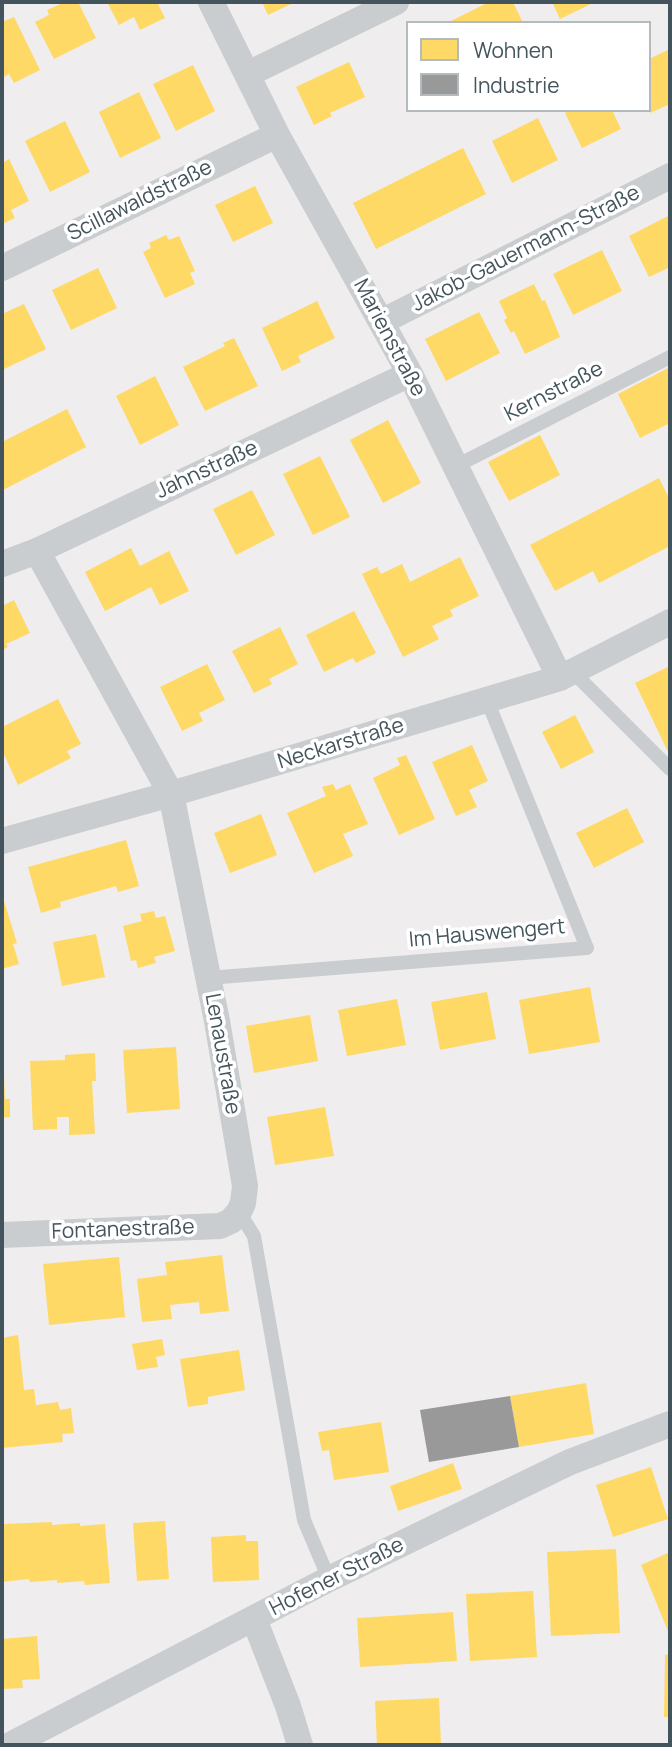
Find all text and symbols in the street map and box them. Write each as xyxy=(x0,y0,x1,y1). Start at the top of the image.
legend xyxy=(406,21,651,112)
text: Wohnen xyxy=(473,36,553,64)
text: Industrie xyxy=(473,71,559,99)
street label: Scillawaldstraße xyxy=(64,155,216,247)
street label: Jakob-Gauermann-Straße xyxy=(408,180,644,318)
street label: Marienstraße xyxy=(348,275,430,401)
street label: Kernstraße xyxy=(501,356,607,428)
street label: Jahnstraße xyxy=(152,435,262,505)
street label: Neckarstraße xyxy=(275,713,407,775)
street label: Im Hauswengert xyxy=(408,915,566,953)
street label: Lenaustraße xyxy=(199,992,245,1116)
street label: Fontanestraße xyxy=(51,1215,195,1245)
street label: Hofener Straße xyxy=(266,1532,408,1622)

